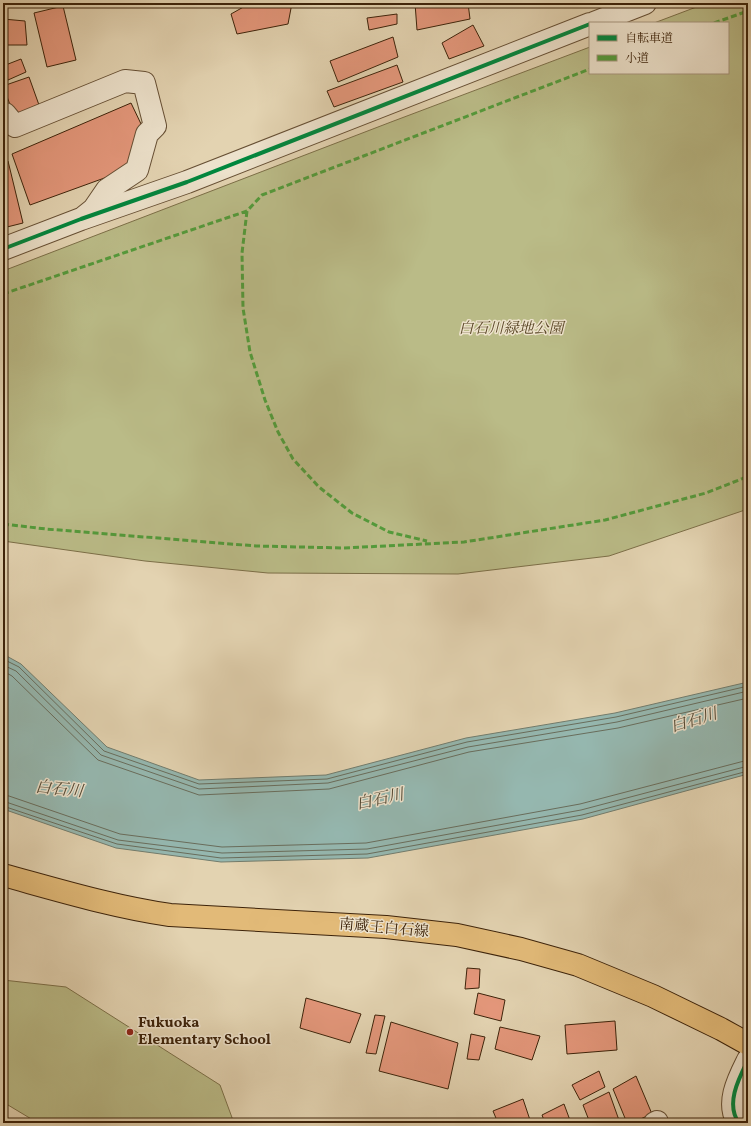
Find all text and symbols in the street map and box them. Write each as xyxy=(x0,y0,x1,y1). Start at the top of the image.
legend xyxy=(589,22,729,74)
text: 自転車道 xyxy=(625,31,673,47)
text: 小道 xyxy=(625,51,649,67)
park label: 白石川緑地公園 xyxy=(458,319,566,340)
water label: 白石川 xyxy=(668,703,722,739)
water label: 白石川 xyxy=(34,777,86,804)
water label: 白石川 xyxy=(354,784,408,816)
street label: 南蔵王白石線 xyxy=(338,915,430,943)
place label: Fukuoka Elementary School xyxy=(138,1013,271,1051)
marker: Fukuoka Elementary School xyxy=(125,1027,135,1037)

